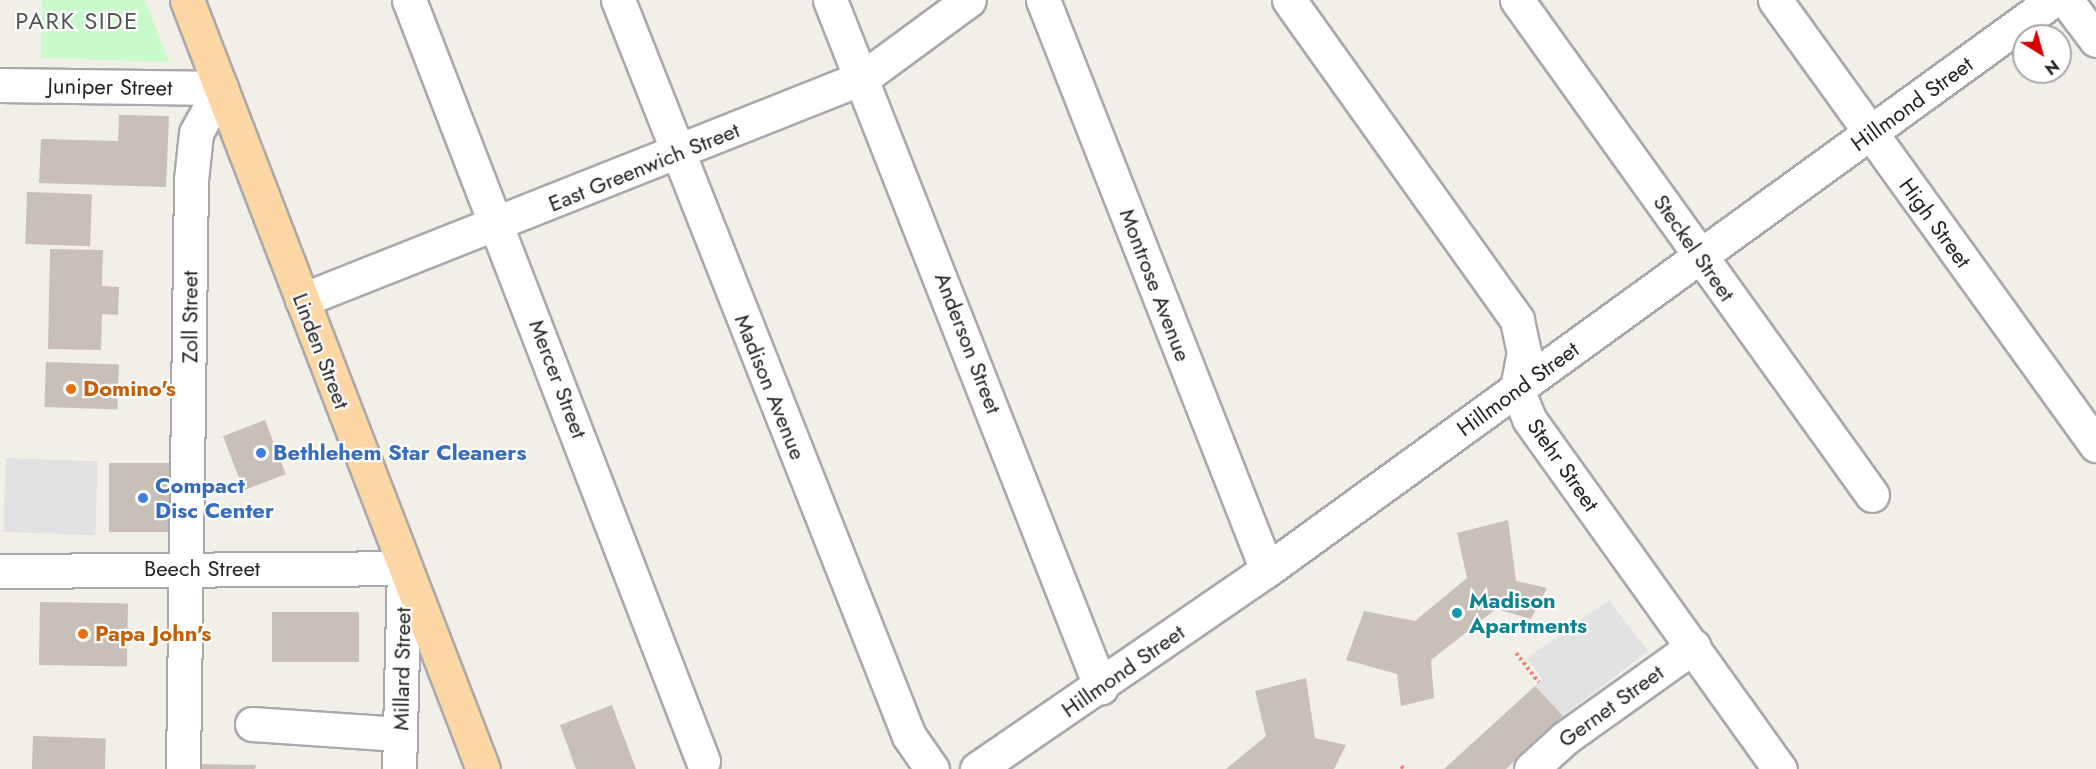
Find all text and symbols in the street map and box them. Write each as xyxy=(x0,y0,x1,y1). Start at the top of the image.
district label: PARK SIDE xyxy=(15,7,139,35)
north arrow xyxy=(2012,24,2072,84)
street label: Hillmond Street xyxy=(1846,51,1978,157)
text: N xyxy=(2040,54,2064,80)
street label: Juniper Street xyxy=(47,73,173,101)
street label: East Greenwich Street xyxy=(545,117,743,217)
street label: High Street xyxy=(1894,173,1976,273)
street label: Steckel Street xyxy=(1648,190,1740,306)
street label: Montrose Avenue xyxy=(1114,205,1196,365)
street label: Anderson Street xyxy=(929,269,1007,417)
street label: Zoll Street xyxy=(177,271,203,363)
street label: Linden Street xyxy=(287,289,355,413)
street label: Madison Avenue xyxy=(729,311,811,463)
street label: Mercer Street xyxy=(523,316,593,442)
street label: Hillmond Street xyxy=(1452,336,1584,442)
place label: Domino's xyxy=(83,376,176,402)
marker: Domino's xyxy=(64,382,78,396)
street label: Stehr Street xyxy=(1522,414,1604,516)
place label: Bethlehem Star Cleaners xyxy=(273,440,526,466)
marker: Bethlehem Star Cleaners xyxy=(254,446,268,460)
place label: Compact Disc Center xyxy=(155,472,274,524)
marker: Compact Disc Center xyxy=(136,491,150,505)
street label: Beech Street xyxy=(144,556,260,582)
place label: Madison Apartments xyxy=(1469,587,1587,638)
marker: Madison Apartments xyxy=(1450,606,1464,620)
street label: Millard Street xyxy=(388,607,416,731)
street label: Hillmond Street xyxy=(1056,619,1190,723)
place label: Papa John's xyxy=(95,621,211,647)
marker: Papa John's xyxy=(76,627,90,641)
street label: Gernet Street xyxy=(1553,659,1669,753)

